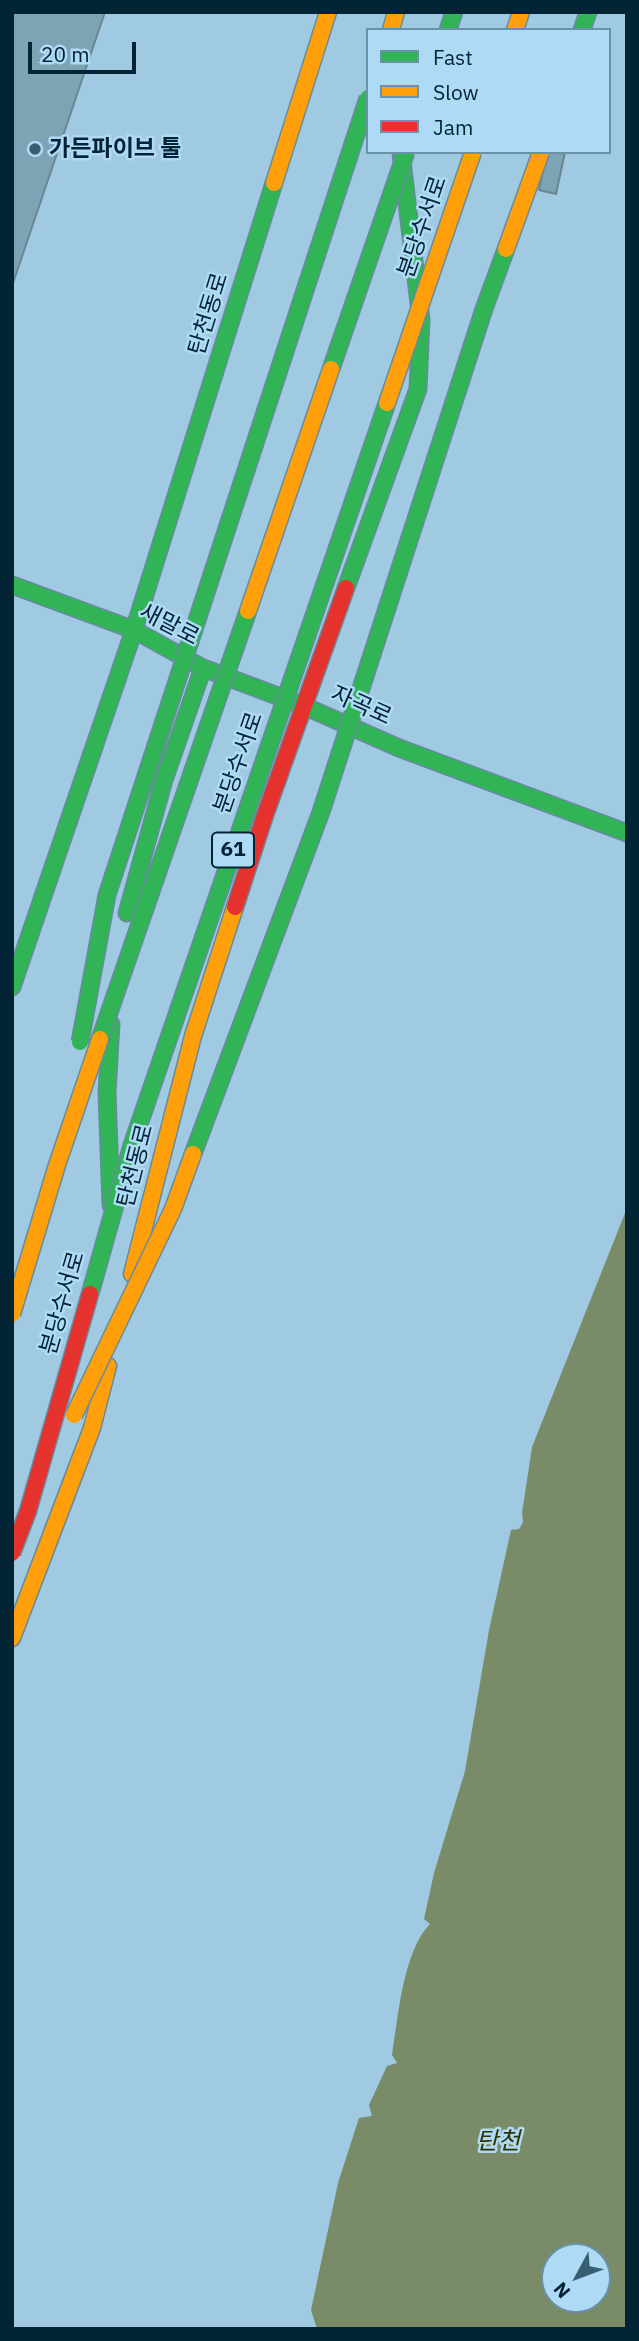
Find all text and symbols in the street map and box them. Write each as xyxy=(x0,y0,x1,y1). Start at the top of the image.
scale bar xyxy=(32,28,140,72)
legend xyxy=(366,28,611,154)
text: 20 m xyxy=(41,40,90,68)
text: Fast xyxy=(433,43,473,71)
text: Slow xyxy=(433,78,479,106)
text: Jam xyxy=(433,113,473,141)
place label: 가든파이브 툴 xyxy=(49,135,181,163)
marker: 가든파이브 툴 xyxy=(27,141,43,157)
street label: 분당수서로 xyxy=(393,172,453,282)
street label: 탄천동로 xyxy=(183,269,235,359)
street label: 새말로 xyxy=(134,598,204,652)
street label: 자곡로 xyxy=(326,680,396,732)
street label: 분당수서로 xyxy=(209,708,269,818)
road number: 61 xyxy=(212,832,254,868)
street label: 탄천동로 xyxy=(112,1122,160,1210)
street label: 분당수서로 xyxy=(35,1248,91,1358)
water label: 탄천 xyxy=(476,2128,520,2156)
north arrow xyxy=(541,2243,611,2313)
text: N xyxy=(548,2277,575,2304)

